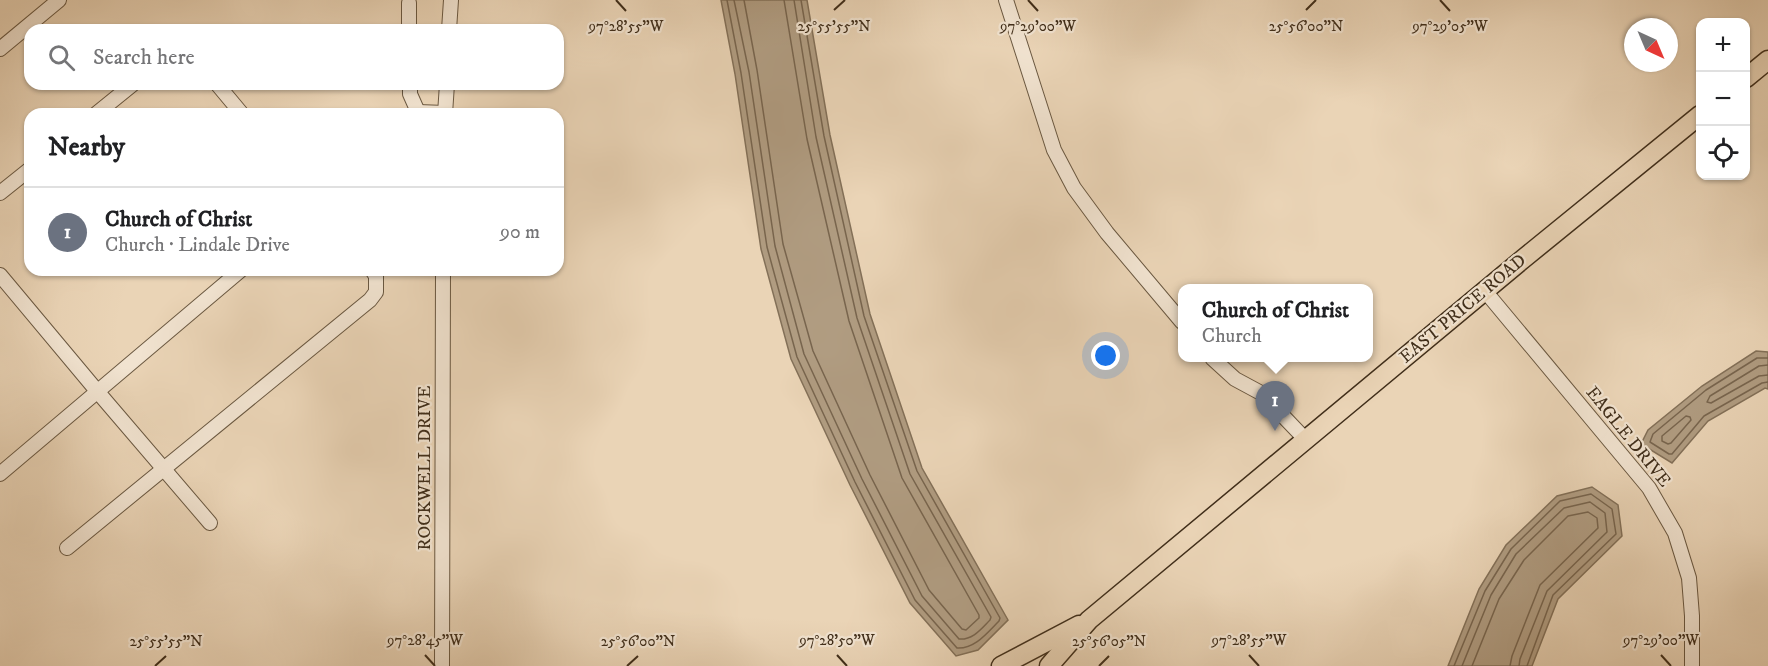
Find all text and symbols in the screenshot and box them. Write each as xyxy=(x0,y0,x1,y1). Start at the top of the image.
text: 97°28'55"W xyxy=(588,17,664,36)
text: 25°55'55"N xyxy=(798,17,870,36)
text: 97°29'00"W xyxy=(999,17,1076,36)
text: 25°56'00"N xyxy=(1269,17,1343,36)
text: 97°29'05"W xyxy=(1411,17,1488,36)
north arrow xyxy=(1624,18,1678,72)
map controls xyxy=(1696,18,1750,180)
button: + xyxy=(1696,18,1750,72)
search box xyxy=(24,24,564,90)
icon: search xyxy=(45,41,78,74)
text: Search here xyxy=(93,44,195,71)
button: − xyxy=(1696,72,1750,126)
button: locate xyxy=(1696,126,1750,180)
text: Nearby xyxy=(48,131,125,164)
text: Church of Christ xyxy=(105,206,252,233)
text: 1 xyxy=(64,220,71,245)
text: 90 m xyxy=(500,220,540,245)
text: Church · Lindale Drive xyxy=(105,233,290,258)
street label: EAST PRICE ROAD xyxy=(1395,250,1531,368)
popup xyxy=(1178,284,1373,362)
text: Church of Christ xyxy=(1202,297,1349,324)
text: Church xyxy=(1202,324,1262,349)
your location xyxy=(1091,341,1120,370)
pin: 1 xyxy=(1256,382,1294,431)
street label: EAGLE DRIVE xyxy=(1581,382,1675,492)
street label: ROCKWELL DRIVE xyxy=(414,385,436,550)
text: 97°28'45"W xyxy=(386,631,463,650)
text: 97°28'50"W xyxy=(798,631,875,650)
text: 97°28'55"W xyxy=(1211,631,1287,650)
text: 97°29'00"W xyxy=(1622,631,1699,650)
text: 25°55'55"N xyxy=(130,632,202,651)
text: 25°56'00"N xyxy=(601,632,675,651)
text: 25°56'05"N xyxy=(1072,632,1146,651)

